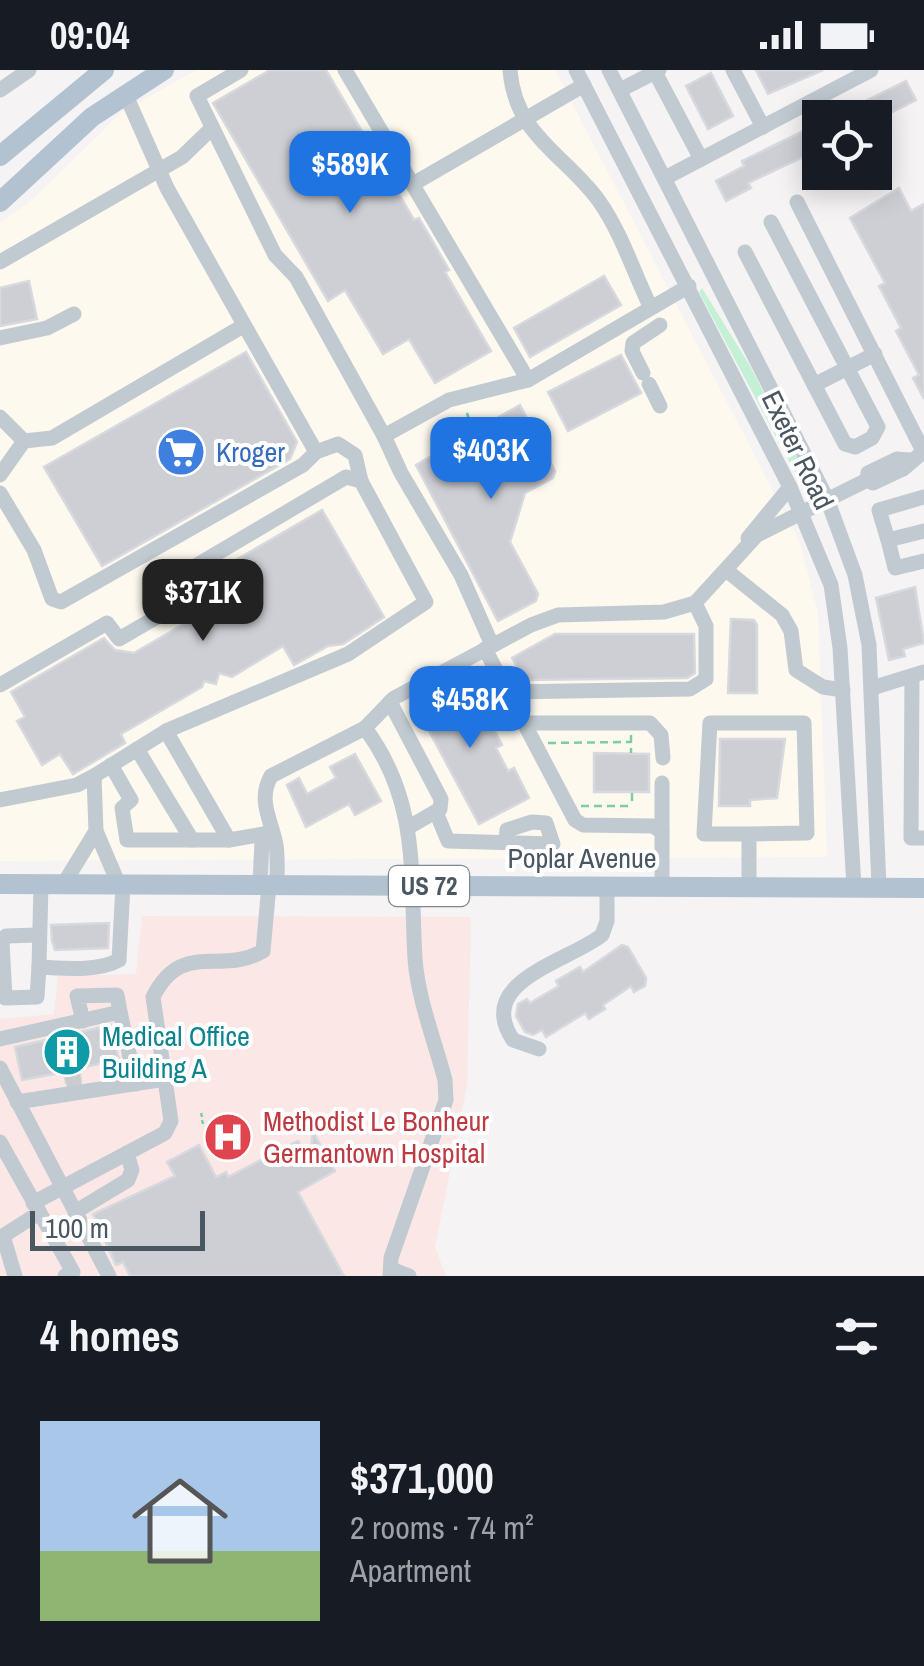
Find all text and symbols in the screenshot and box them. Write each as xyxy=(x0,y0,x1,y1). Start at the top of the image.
text: 09:04 xyxy=(50,10,130,61)
map controls xyxy=(802,100,892,190)
button: locate xyxy=(802,100,892,190)
pin: $589K xyxy=(280,131,420,216)
text: $589K xyxy=(311,142,389,185)
street label: Exeter Road xyxy=(753,384,843,516)
pin: $403K xyxy=(421,417,561,502)
supermarket icon: Kroger xyxy=(155,426,207,478)
text: $403K xyxy=(452,428,530,471)
place label: Kroger xyxy=(216,433,285,471)
pin: $371K xyxy=(133,559,273,644)
text: $371K xyxy=(164,570,242,613)
pin: $458K xyxy=(400,666,540,751)
text: $458K xyxy=(431,677,509,720)
street label: Poplar Avenue xyxy=(508,839,656,877)
road number: US 72 xyxy=(389,866,469,906)
place label: Medical Office Building A xyxy=(102,1017,250,1087)
building icon: Medical Office Building A xyxy=(41,1026,93,1078)
place label: Methodist Le Bonheur Germantown Hospital xyxy=(263,1102,489,1172)
hospital icon: Methodist Le Bonheur Germantown Hospital xyxy=(202,1111,254,1163)
scale bar xyxy=(30,1206,205,1250)
text: 100 m xyxy=(45,1209,109,1247)
text: 4 homes xyxy=(40,1308,180,1364)
icon: filters xyxy=(829,1309,884,1364)
text: $371,000 xyxy=(350,1450,494,1506)
icon: home xyxy=(120,1461,240,1581)
text: 2 rooms · 74 m² xyxy=(350,1506,534,1549)
text: Apartment xyxy=(350,1549,471,1592)

